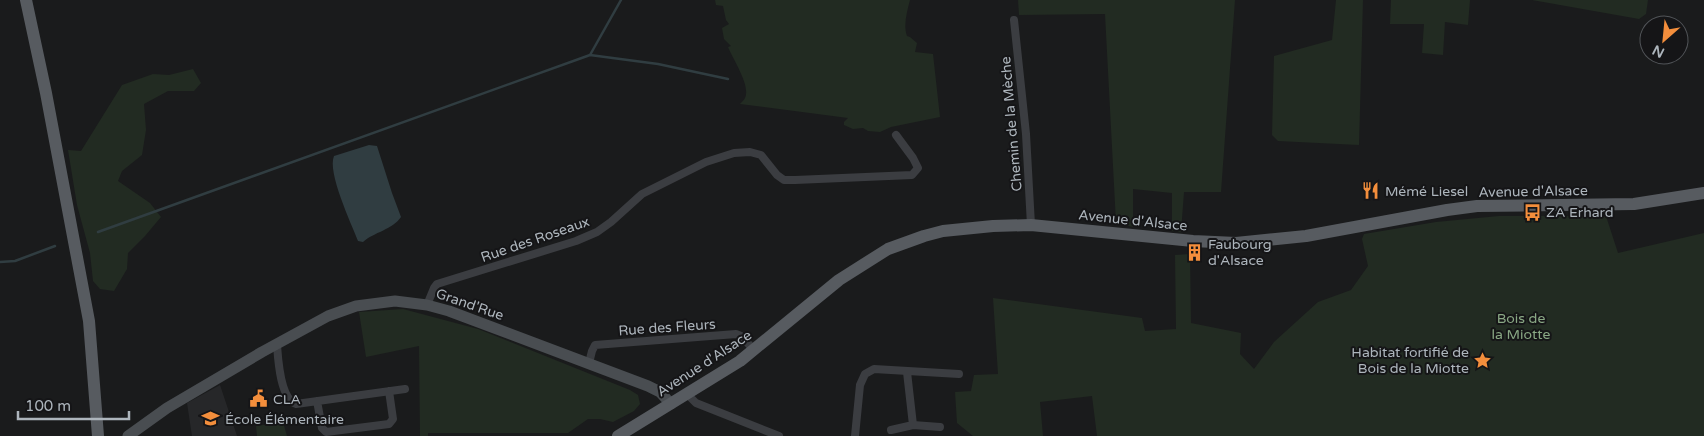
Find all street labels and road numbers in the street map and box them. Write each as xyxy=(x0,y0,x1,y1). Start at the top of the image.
street label: Chemin de la Mèche xyxy=(997,56,1026,192)
street label: Avenue d'Alsace xyxy=(1478,182,1588,201)
street label: Avenue d'Alsace xyxy=(1078,206,1188,235)
street label: Rue des Roseaux xyxy=(478,213,592,266)
street label: Grand'Rue xyxy=(434,285,506,324)
street label: Rue des Fleurs xyxy=(618,316,717,339)
street label: Avenue d'Alsace xyxy=(654,326,755,400)

